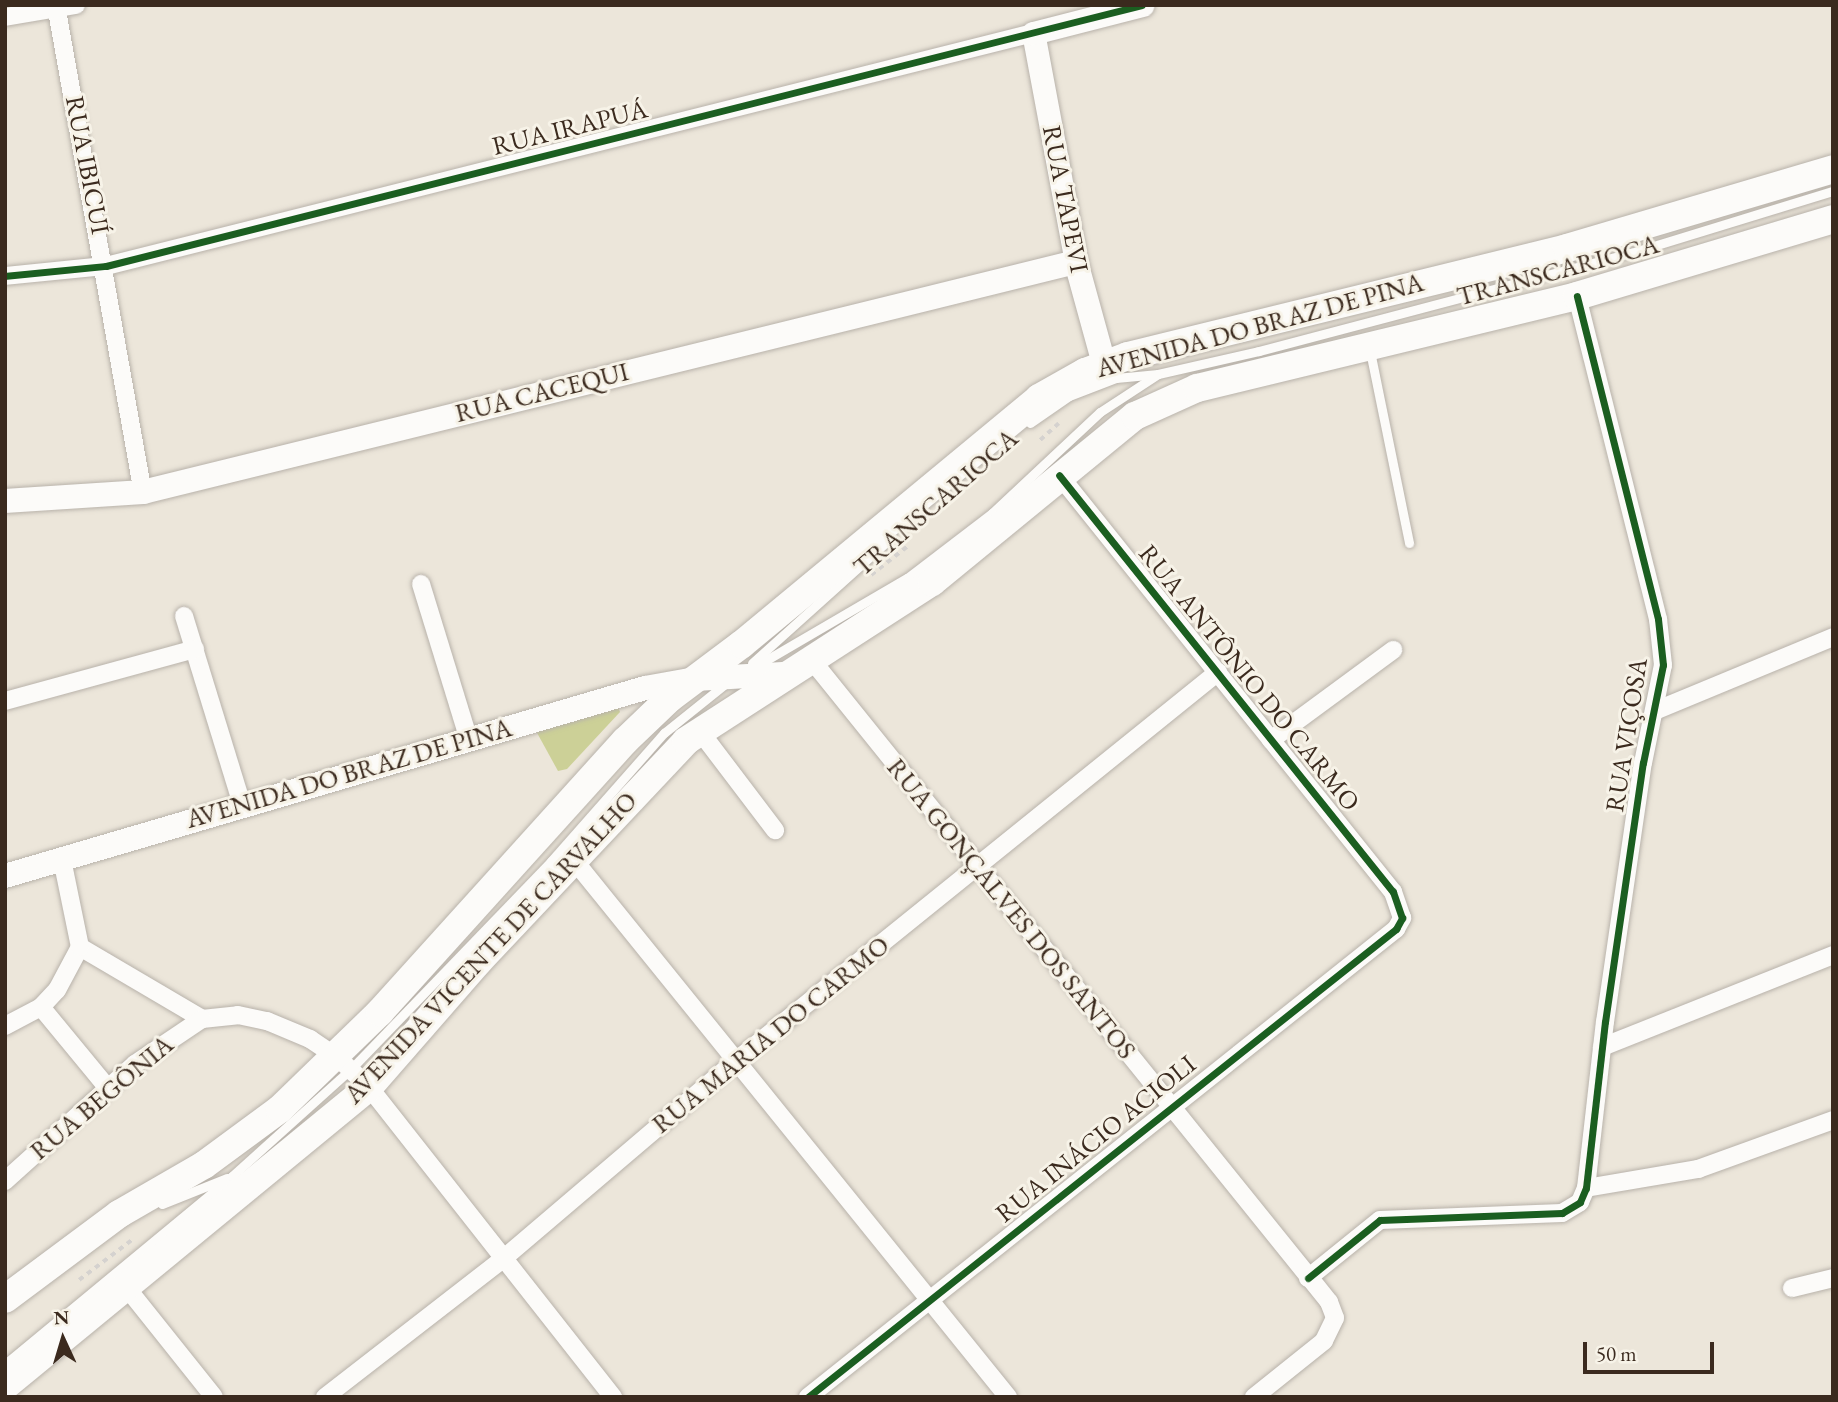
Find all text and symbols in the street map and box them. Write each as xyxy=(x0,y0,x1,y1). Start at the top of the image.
street label: RUA IBICUÍ xyxy=(58,93,116,237)
street label: RUA IRAPUÁ xyxy=(489,94,651,162)
street label: RUA TAPEVI xyxy=(1035,123,1095,275)
street label: TRANSCARIOCA xyxy=(1454,229,1662,313)
street label: AVENIDA DO BRAZ DE PINA xyxy=(1093,267,1427,385)
street label: RUA CACEQUI xyxy=(452,356,632,430)
street label: TRANSCARIOCA xyxy=(847,423,1025,583)
street label: RUA ANTÔNIO DO CARMO xyxy=(1132,539,1366,817)
street label: RUA VIÇOSA xyxy=(1599,656,1655,814)
street label: AVENIDA DO BRAZ DE PINA xyxy=(182,712,516,836)
street label: RUA GONÇALVES DOS SANTOS xyxy=(880,752,1142,1066)
street label: AVENIDA VICENTE DE CARVALHO xyxy=(338,786,644,1110)
street label: RUA MARIA DO CARMO xyxy=(646,930,896,1140)
street label: RUA BEGÔNIA xyxy=(24,1029,180,1167)
street label: RUA INÁCIO ACIOLI xyxy=(990,1049,1202,1229)
north arrow xyxy=(28,1304,98,1374)
text: N xyxy=(53,1305,70,1331)
scale bar xyxy=(1586,1328,1717,1372)
text: 50 m xyxy=(1596,1340,1637,1367)

